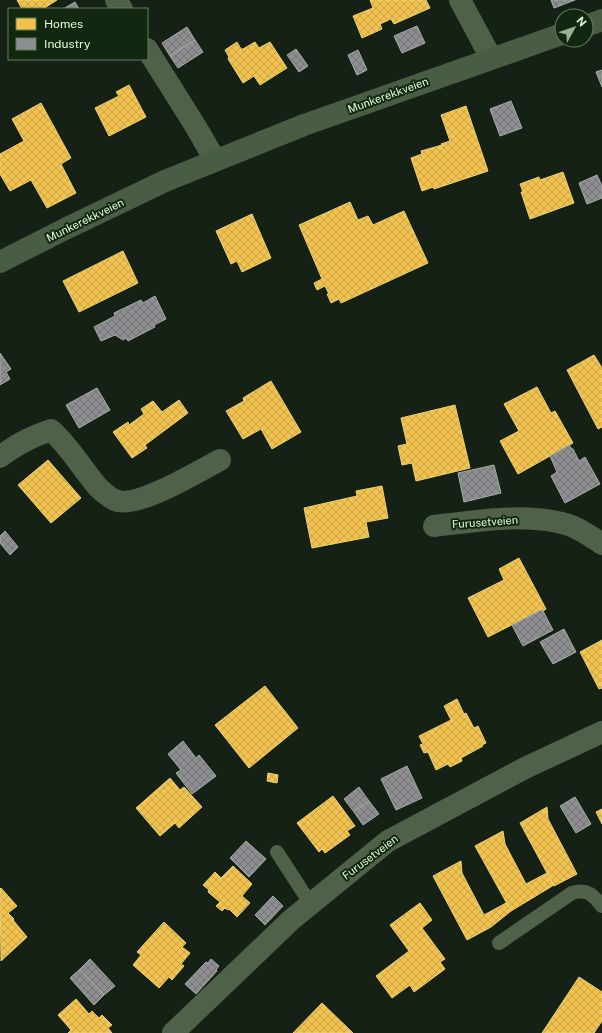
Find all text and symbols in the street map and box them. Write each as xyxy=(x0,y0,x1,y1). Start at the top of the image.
legend xyxy=(8,8,148,60)
north arrow xyxy=(554,8,594,48)
text: N xyxy=(574,14,589,29)
text: Homes xyxy=(44,17,83,31)
text: Industry xyxy=(44,37,91,51)
street label: Munkerekkveien xyxy=(346,75,430,115)
street label: Munkerekkveien xyxy=(44,196,126,244)
street label: Furusetveien xyxy=(451,514,519,530)
street label: Furusetveien xyxy=(340,832,400,882)

